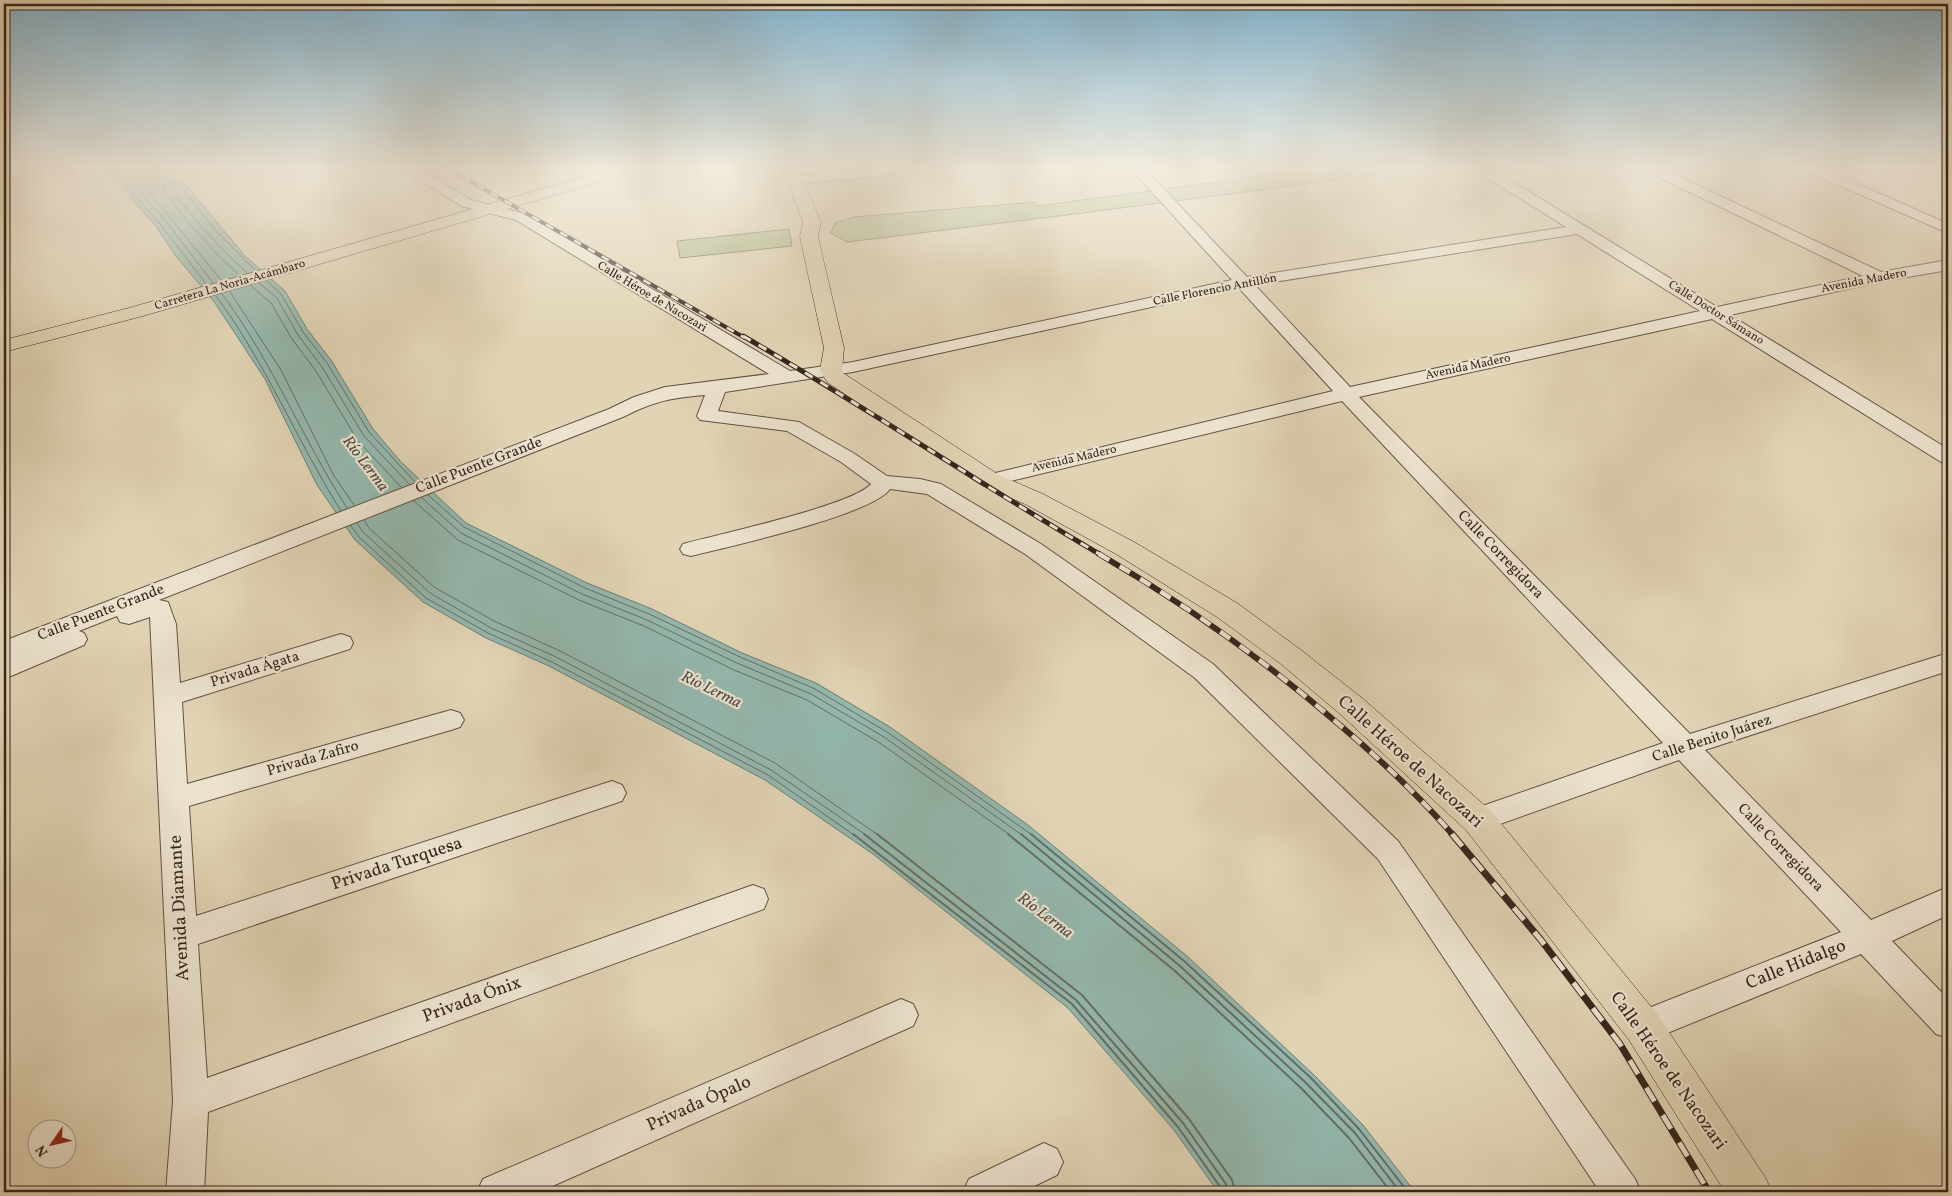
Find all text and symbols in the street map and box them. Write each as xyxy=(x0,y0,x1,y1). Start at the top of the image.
street label: Carretera La Noria-Acámbaro xyxy=(153,256,307,314)
street label: Calle Héroe de Nacozari xyxy=(594,258,710,336)
street label: Avenida Madero xyxy=(1820,265,1908,297)
street label: Calle Florencio Antillón xyxy=(1152,270,1278,310)
street label: Calle Doctor Sámano xyxy=(1665,277,1767,349)
street label: Avenida Madero xyxy=(1424,350,1512,384)
water label: Río Lerma xyxy=(337,432,393,497)
street label: Calle Puente Grande xyxy=(413,432,545,500)
street label: Avenida Madero xyxy=(1030,441,1118,477)
street label: Calle Corregidora xyxy=(1452,506,1548,604)
street label: Calle Puente Grande xyxy=(35,579,167,647)
street label: Privada Ágata xyxy=(208,647,302,693)
water label: Río Lerma xyxy=(677,666,745,714)
street label: Calle Héroe de Nacozari xyxy=(1332,690,1488,834)
street label: Calle Benito Juárez xyxy=(1650,710,1774,768)
street label: Privada Zafiro xyxy=(265,736,361,782)
street label: Calle Corregidora xyxy=(1732,799,1828,897)
street label: Privada Turquesa xyxy=(328,831,466,897)
street label: Avenida Diamante xyxy=(164,834,196,982)
water label: Río Lerma xyxy=(1013,888,1078,944)
street label: Calle Hidalgo xyxy=(1742,934,1850,996)
street label: Privada Ónix xyxy=(419,971,525,1029)
street label: Calle Héroe de Nacozari xyxy=(1604,987,1732,1155)
street label: Privada Ópalo xyxy=(643,1070,755,1138)
north arrow xyxy=(28,1118,78,1168)
text: N xyxy=(32,1141,53,1160)

